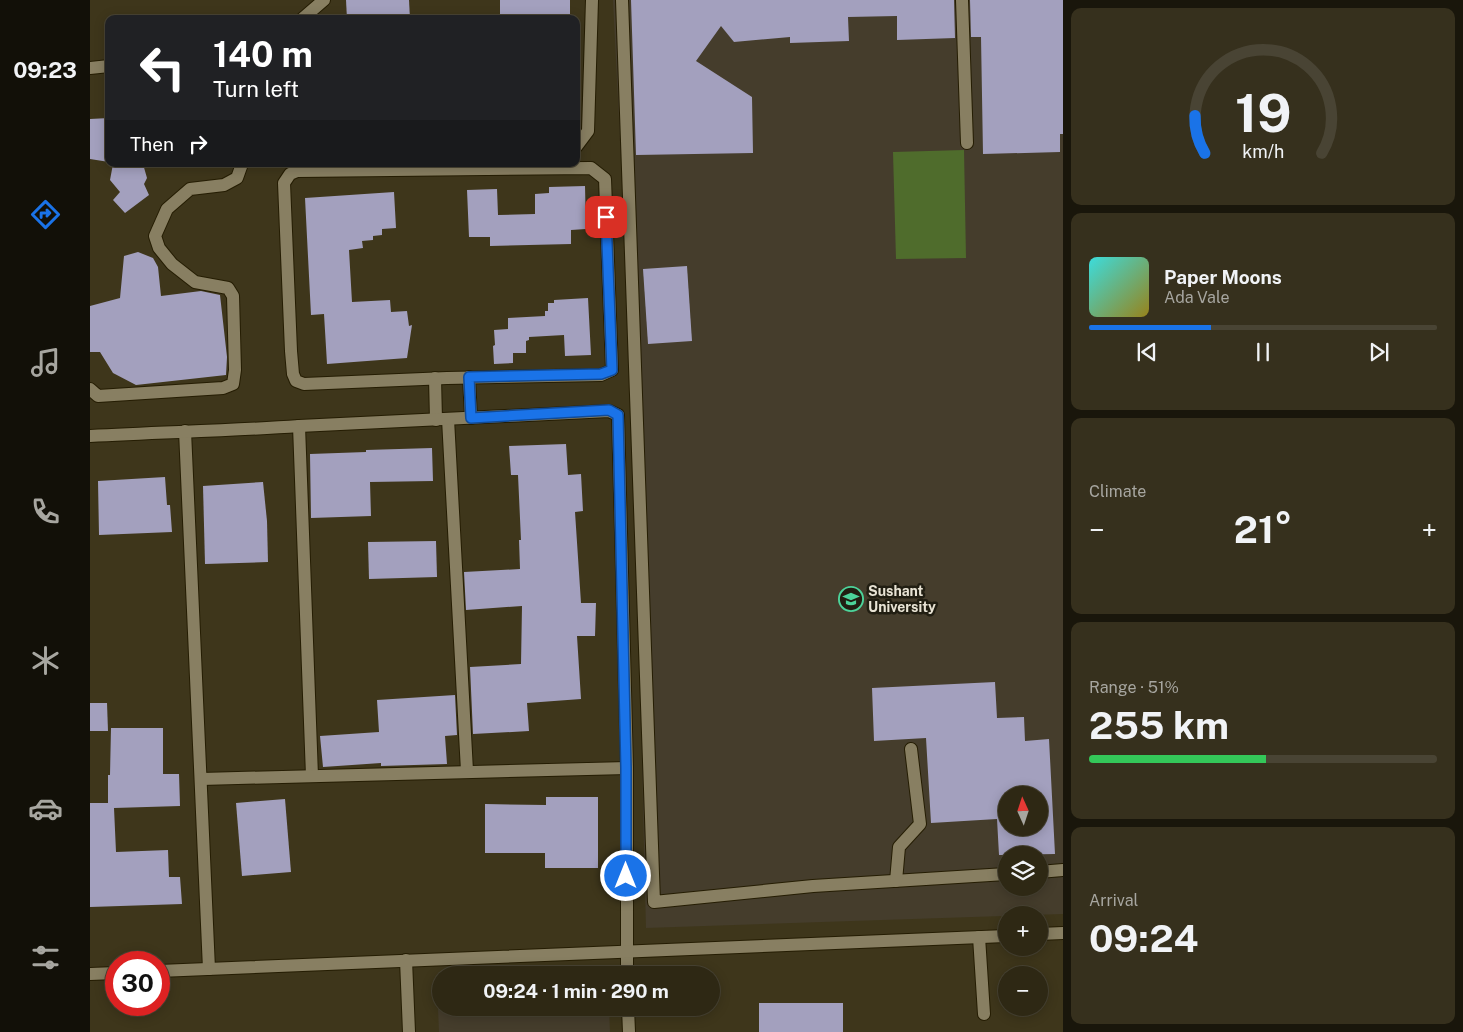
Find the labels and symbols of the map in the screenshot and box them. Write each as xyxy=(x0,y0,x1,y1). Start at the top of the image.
pin xyxy=(585,196,627,238)
place label: Sushant University xyxy=(868,583,936,615)
school or university icon: Sushant University xyxy=(838,586,864,612)
north arrow xyxy=(998,786,1048,836)
position arrow xyxy=(599,849,651,901)
speed limit sign: 30 xyxy=(105,951,170,1016)

